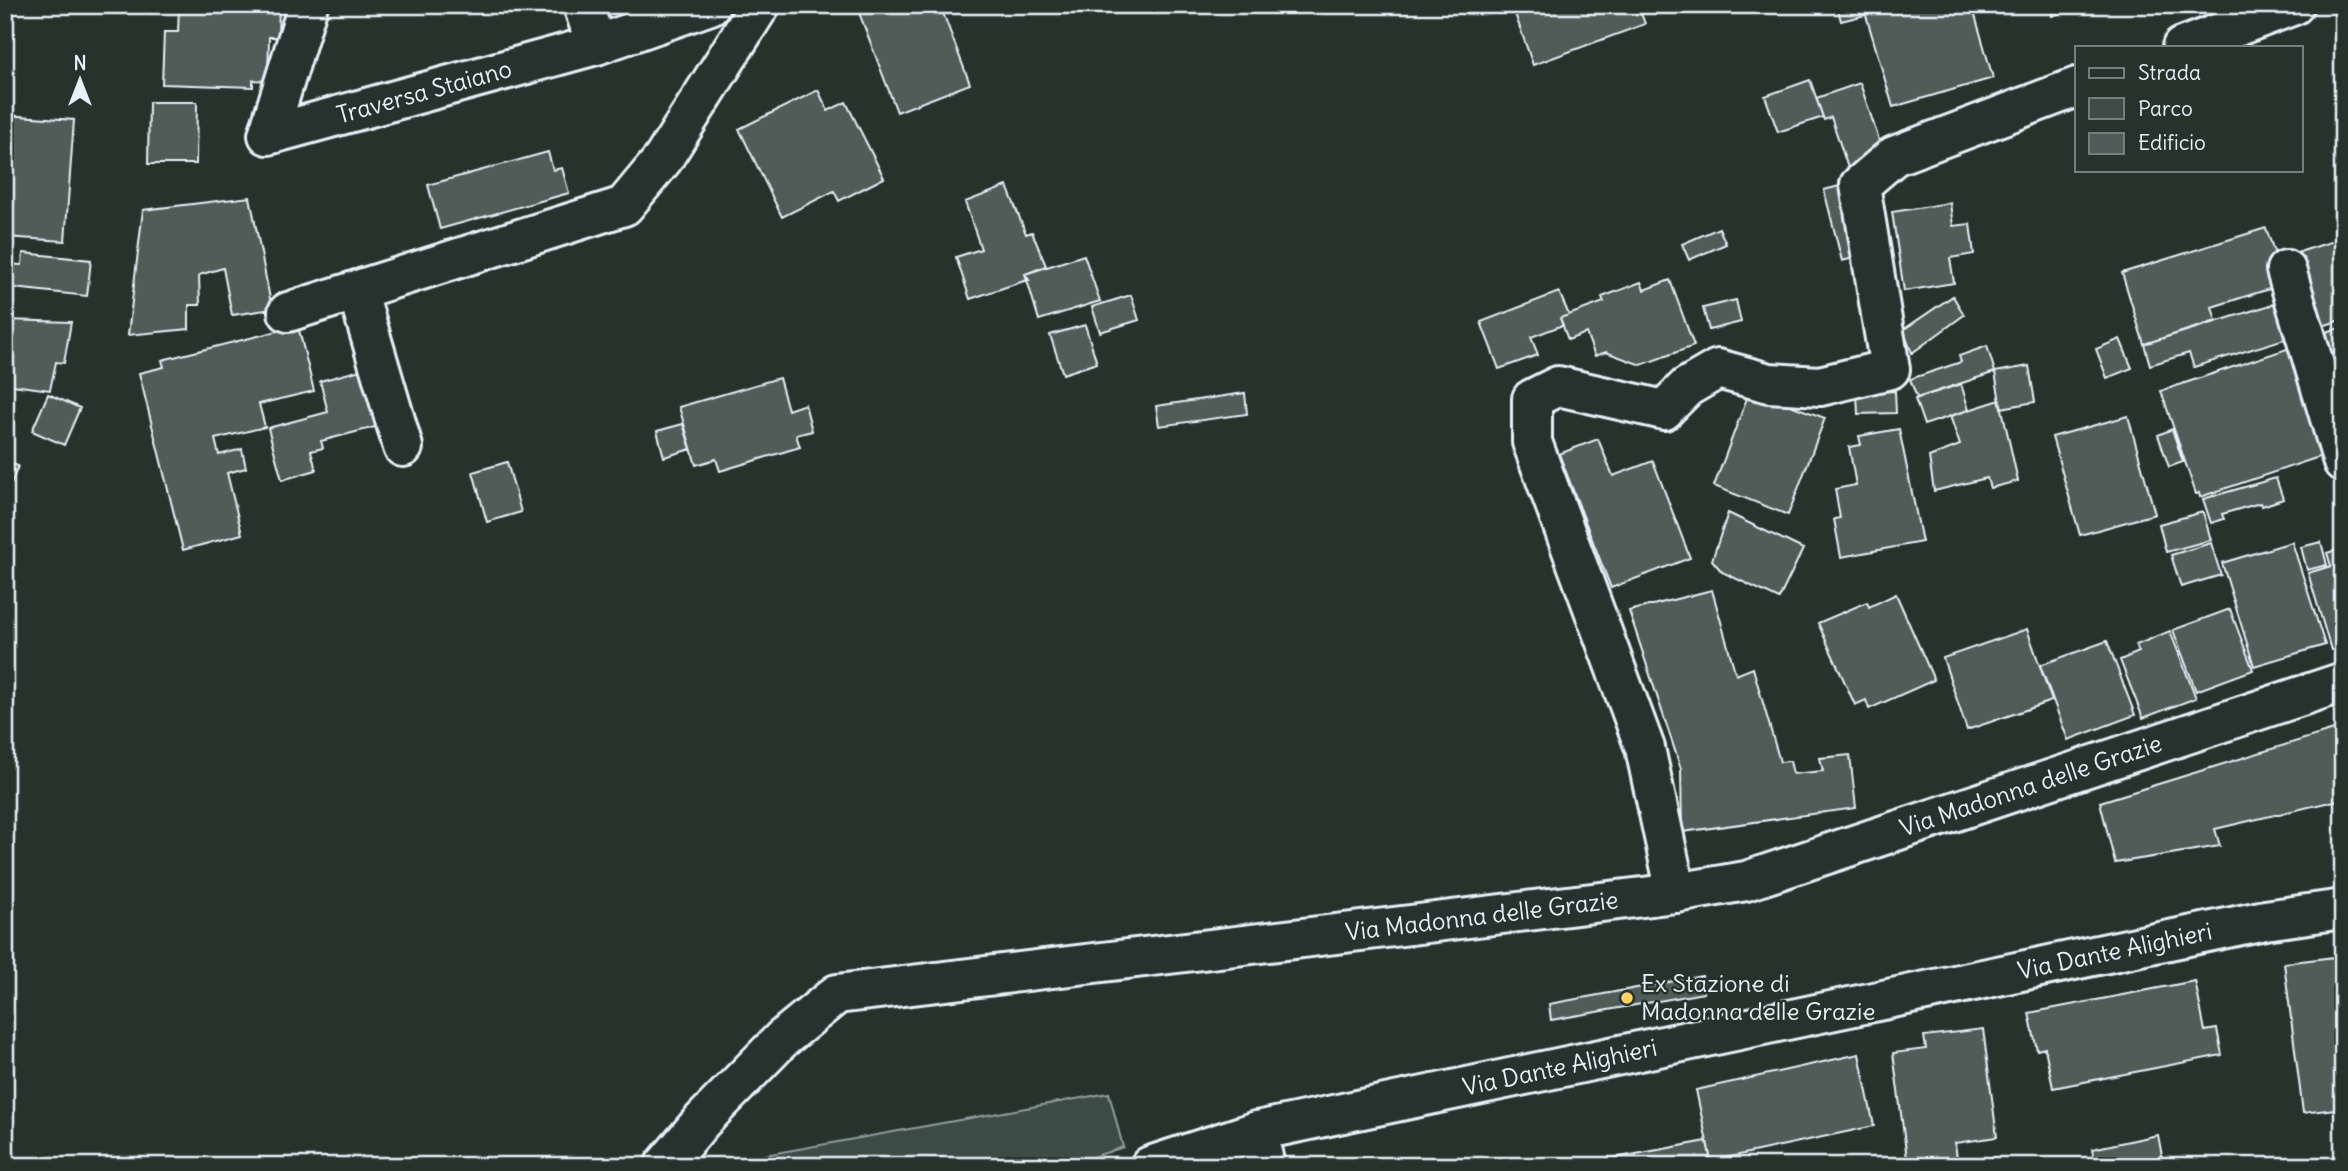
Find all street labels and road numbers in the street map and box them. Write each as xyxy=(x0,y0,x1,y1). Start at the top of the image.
street label: Traversa Staiano xyxy=(333,53,515,129)
street label: Via Madonna delle Grazie xyxy=(1896,727,2166,843)
street label: Via Madonna delle Grazie xyxy=(1344,884,1620,947)
street label: Via Dante Alighieri xyxy=(2015,916,2214,985)
street label: Via Dante Alighieri xyxy=(1460,1032,1659,1102)

